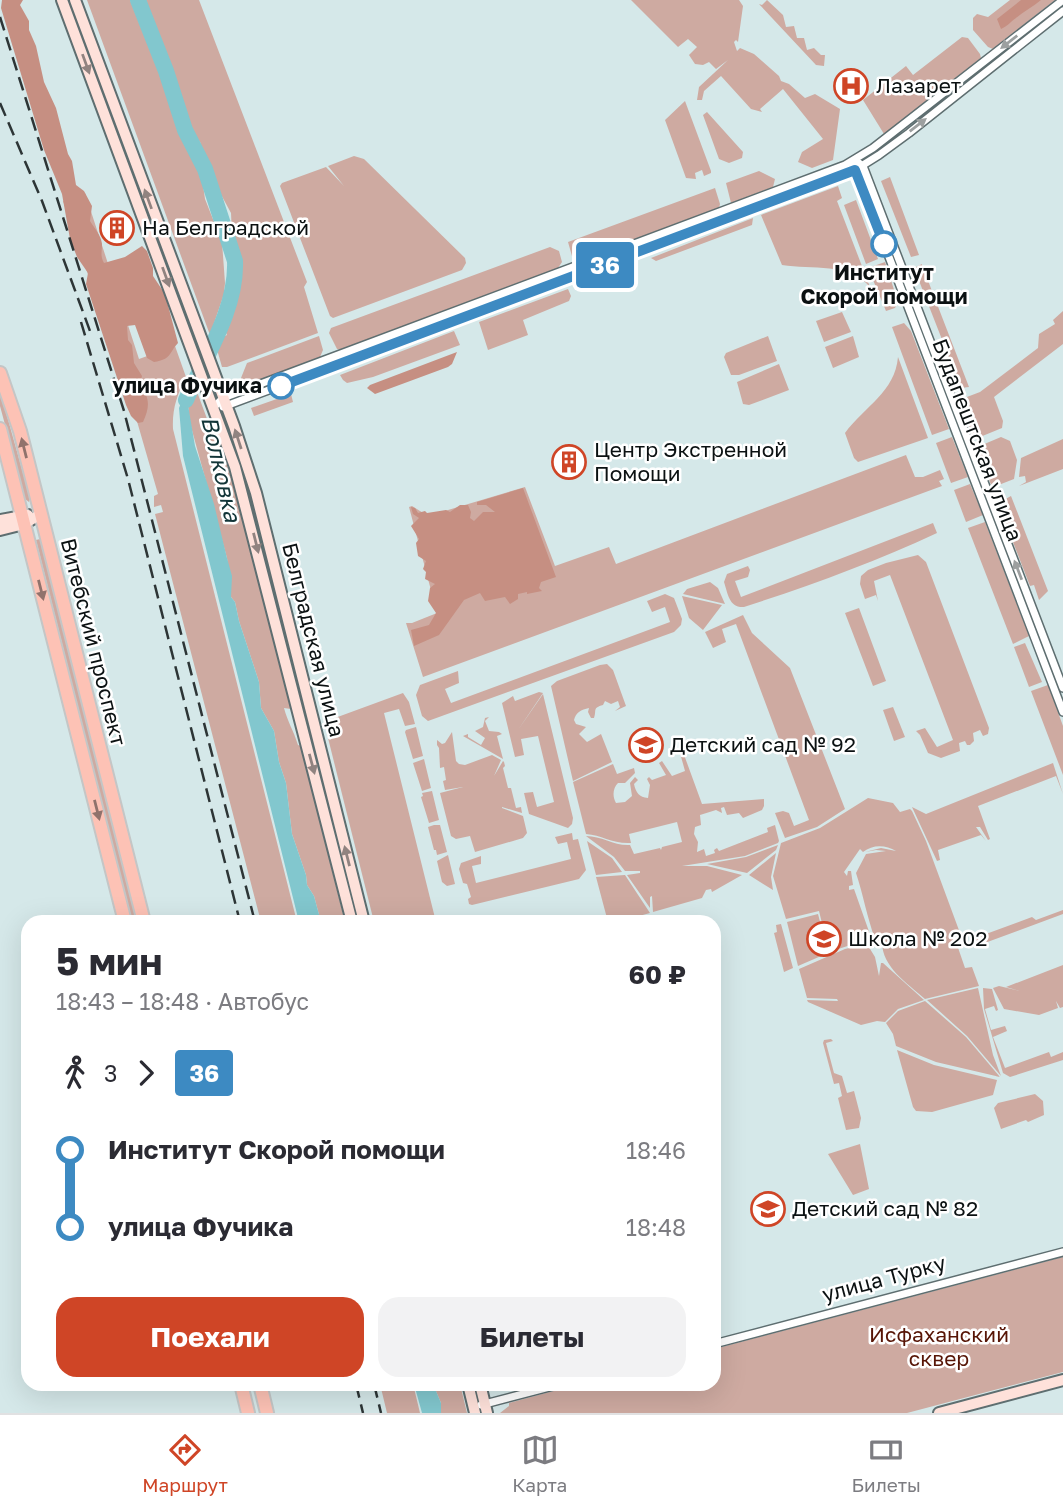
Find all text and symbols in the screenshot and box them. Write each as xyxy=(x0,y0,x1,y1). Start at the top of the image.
one-way arrow xyxy=(1000,34,1017,49)
one-way arrow xyxy=(81,54,92,75)
hospital icon: Лазарет xyxy=(832,67,870,105)
place label: Лазарет xyxy=(876,72,961,98)
one-way arrow xyxy=(909,119,927,133)
one-way arrow xyxy=(143,188,154,209)
building icon: На Белградской xyxy=(98,209,136,247)
place label: На Белградской xyxy=(142,214,309,240)
marker: Институт Скорой помощи xyxy=(871,231,897,257)
line badge: 36 xyxy=(574,242,636,288)
text: 36 xyxy=(590,250,620,279)
place label: Институт Скорой помощи xyxy=(800,259,968,309)
one-way arrow xyxy=(160,267,171,288)
street label: Будапештская улица xyxy=(927,335,1029,545)
place label: улица Фучика xyxy=(112,372,262,398)
marker: улица Фучика xyxy=(268,373,294,399)
water label: Волковка xyxy=(196,413,248,526)
one-way arrow xyxy=(232,428,243,449)
place label: Центр Экстренной Помощи xyxy=(594,436,787,486)
one-way arrow xyxy=(18,437,29,459)
building icon: Центр Экстренной Помощи xyxy=(550,443,588,481)
one-way arrow xyxy=(251,532,262,554)
street label: Витебский проспект xyxy=(56,535,132,748)
street label: Белградская улица xyxy=(277,540,351,740)
one-way arrow xyxy=(1012,559,1023,580)
one-way arrow xyxy=(36,579,47,601)
school or university icon: Детский сад № 92 xyxy=(627,726,665,764)
place label: Детский сад № 92 xyxy=(670,731,856,757)
one-way arrow xyxy=(307,753,318,775)
one-way arrow xyxy=(92,799,103,821)
one-way arrow xyxy=(342,845,353,867)
school or university icon: Школа № 202 xyxy=(805,920,843,958)
place label: Школа № 202 xyxy=(848,925,987,951)
text: 5 мин xyxy=(56,938,162,983)
text: 60 ₽ xyxy=(629,959,686,990)
text: 18:43 – 18:48 · Автобус xyxy=(56,987,309,1015)
icon: walk xyxy=(56,1054,94,1092)
icon: forward xyxy=(127,1054,165,1092)
text: 36 xyxy=(189,1058,219,1087)
text: 3 xyxy=(104,1059,117,1087)
text: Институт Скорой помощи xyxy=(108,1134,445,1165)
text: 18:46 xyxy=(626,1136,686,1164)
school or university icon: Детский сад № 82 xyxy=(749,1190,787,1228)
place label: Детский сад № 82 xyxy=(792,1195,978,1221)
text: улица Фучика xyxy=(108,1211,293,1242)
text: 18:48 xyxy=(626,1213,686,1241)
street label: улица Турку xyxy=(819,1249,949,1307)
button: Поехали xyxy=(56,1297,364,1377)
button: Билеты xyxy=(378,1297,686,1377)
park label: Исфаханский сквер xyxy=(869,1321,1009,1371)
tab: Маршрут xyxy=(142,1431,228,1496)
tab: Карта xyxy=(512,1431,567,1496)
tab: Билеты xyxy=(851,1431,921,1496)

